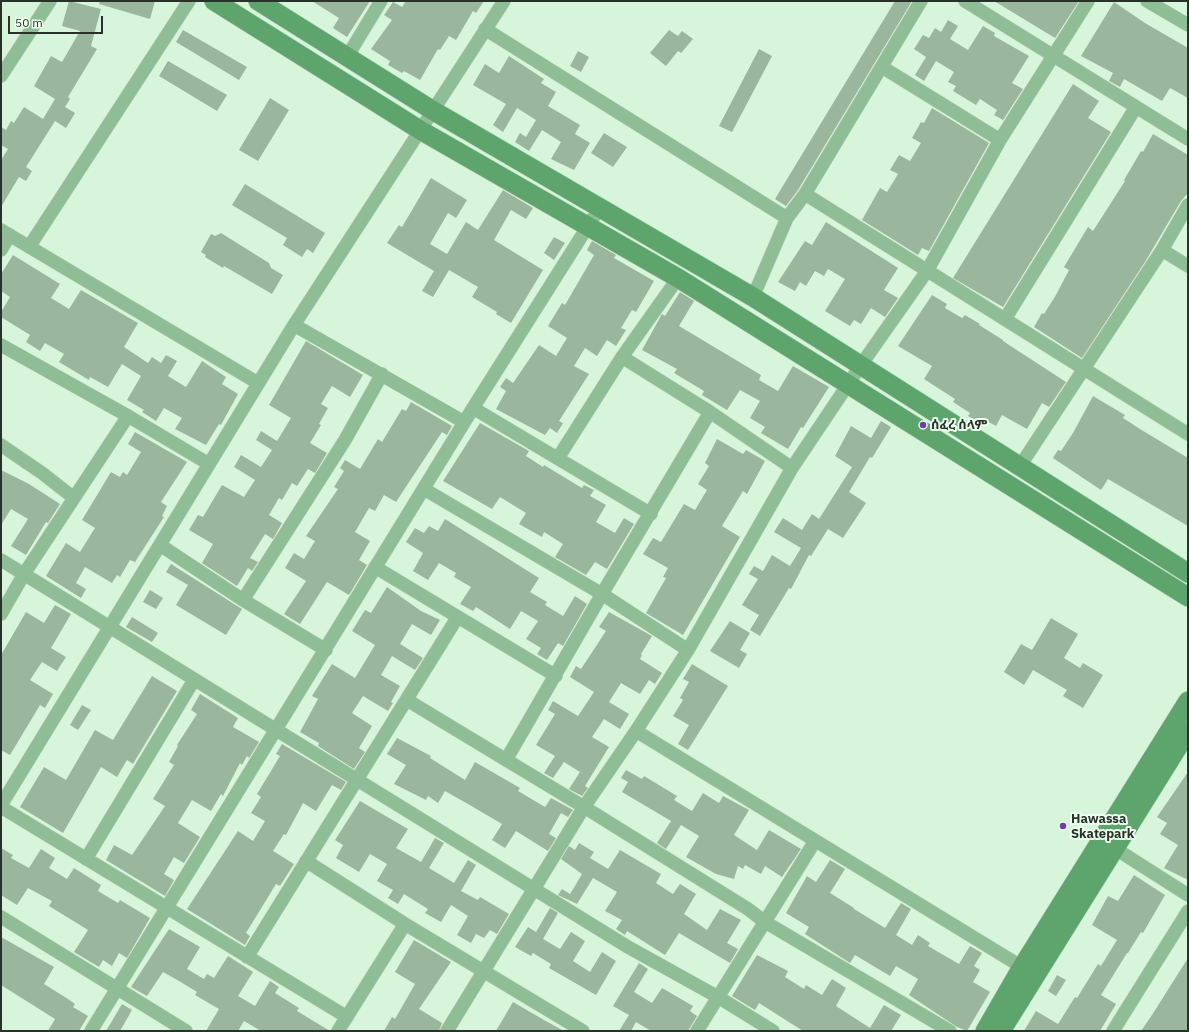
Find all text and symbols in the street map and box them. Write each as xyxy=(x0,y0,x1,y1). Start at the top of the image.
scale bar xyxy=(10,8,105,34)
text: 50 m xyxy=(15,15,43,30)
place label: ሰፈረ ሰላም xyxy=(931,417,987,433)
marker: ሰፈረ ሰላም xyxy=(918,420,928,430)
place label: Hawassa Skatepark xyxy=(1071,811,1134,842)
marker: Hawassa Skatepark xyxy=(1058,821,1068,831)

